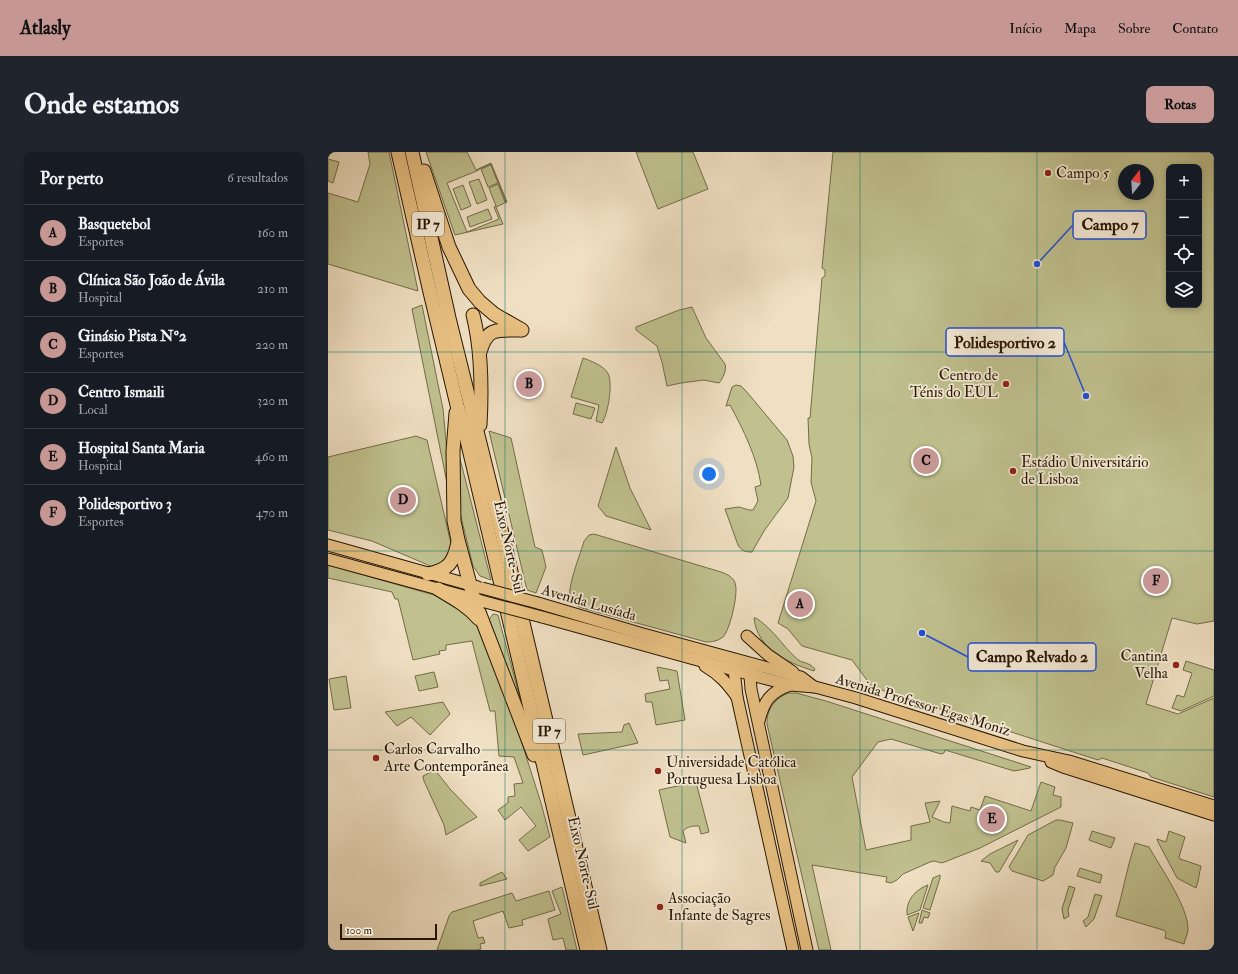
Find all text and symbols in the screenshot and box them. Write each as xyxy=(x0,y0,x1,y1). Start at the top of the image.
text: Atlasly xyxy=(20,16,71,40)
text: Início xyxy=(1009,20,1042,37)
text: Mapa xyxy=(1064,20,1096,37)
text: Sobre xyxy=(1118,20,1150,37)
text: Contato xyxy=(1172,20,1218,37)
button: Rotas xyxy=(1146,86,1214,123)
text: Onde estamos xyxy=(24,87,179,122)
place label: Campo 5 xyxy=(1056,164,1110,184)
north arrow xyxy=(1118,164,1154,200)
map controls xyxy=(1166,164,1202,308)
button: + xyxy=(1166,164,1202,200)
text: Por perto xyxy=(40,168,103,189)
marker: Campo 5 xyxy=(1043,168,1053,178)
text: 6 resultados xyxy=(227,170,288,186)
button: − xyxy=(1166,200,1202,236)
callout: Campo 7 xyxy=(1073,211,1146,239)
road number: IP 7 xyxy=(412,212,444,236)
text: Basquetebol xyxy=(78,215,151,234)
text: Campo 7 xyxy=(1081,215,1139,236)
text: A xyxy=(49,225,57,241)
text: 160 m xyxy=(257,225,288,241)
text: Esportes xyxy=(78,234,124,250)
button: locate xyxy=(1166,236,1202,272)
text: Clínica São João de Ávila xyxy=(78,271,225,290)
button: layers xyxy=(1166,272,1202,308)
text: B xyxy=(49,281,57,297)
text: 210 m xyxy=(257,281,288,297)
text: Hospital xyxy=(78,290,122,306)
text: Ginásio Pista Nº2 xyxy=(78,327,187,346)
callout: Polidesportivo 2 xyxy=(946,328,1064,356)
text: Polidesportivo 2 xyxy=(954,333,1056,354)
text: C xyxy=(48,337,58,353)
text: 220 m xyxy=(255,337,288,353)
text: Esportes xyxy=(78,346,124,362)
place label: Centro de Ténis do EUL xyxy=(910,366,998,402)
pin: B xyxy=(516,369,542,399)
marker: Centro de Ténis do EUL xyxy=(1001,379,1011,389)
text: Centro Ismaili xyxy=(78,383,165,402)
text: D xyxy=(48,393,58,409)
text: 320 m xyxy=(257,393,288,409)
text: Local xyxy=(78,402,108,418)
text: Hospital Santa Maria xyxy=(78,439,205,458)
pin: C xyxy=(913,446,939,476)
text: E xyxy=(48,449,58,465)
text: 460 m xyxy=(255,449,288,465)
place label: Estádio Universitário de Lisboa xyxy=(1021,453,1149,489)
text: Hospital xyxy=(78,458,122,474)
your location xyxy=(699,464,719,484)
marker: Estádio Universitário de Lisboa xyxy=(1008,466,1018,476)
pin: D xyxy=(390,485,416,515)
text: Polidesportivo 3 xyxy=(78,495,172,514)
street label: Eixo Norte-Sul xyxy=(489,499,529,596)
text: F xyxy=(49,505,57,521)
text: 470 m xyxy=(256,505,288,521)
text: Esportes xyxy=(78,514,124,530)
pin: F xyxy=(1143,566,1169,596)
street label: Avenida Lusíada xyxy=(538,580,639,626)
pin: A xyxy=(787,589,813,619)
callout: Campo Relvado 2 xyxy=(968,643,1096,671)
text: Campo Relvado 2 xyxy=(976,647,1088,668)
place label: Cantina Velha xyxy=(1121,647,1169,683)
marker: Cantina Velha xyxy=(1171,660,1181,670)
street label: Avenida Professor Egas Moniz xyxy=(832,669,1013,741)
road number: IP 7 xyxy=(533,719,565,743)
place label: Carlos Carvalho Arte Contemporãnea xyxy=(383,740,510,777)
marker: Carlos Carvalho Arte Contemporãnea xyxy=(371,753,381,763)
place label: Universidade Católica Portuguesa Lisboa xyxy=(666,753,797,789)
marker: Universidade Católica Portuguesa Lisboa xyxy=(653,766,663,776)
pin: E xyxy=(979,804,1005,834)
street label: Eixo Norte-Sul xyxy=(563,815,603,912)
place label: Associação Infante de Sagres xyxy=(667,889,770,925)
marker: Associação Infante de Sagres xyxy=(655,902,665,912)
scale bar xyxy=(340,922,437,941)
text: 100 m xyxy=(346,924,372,937)

